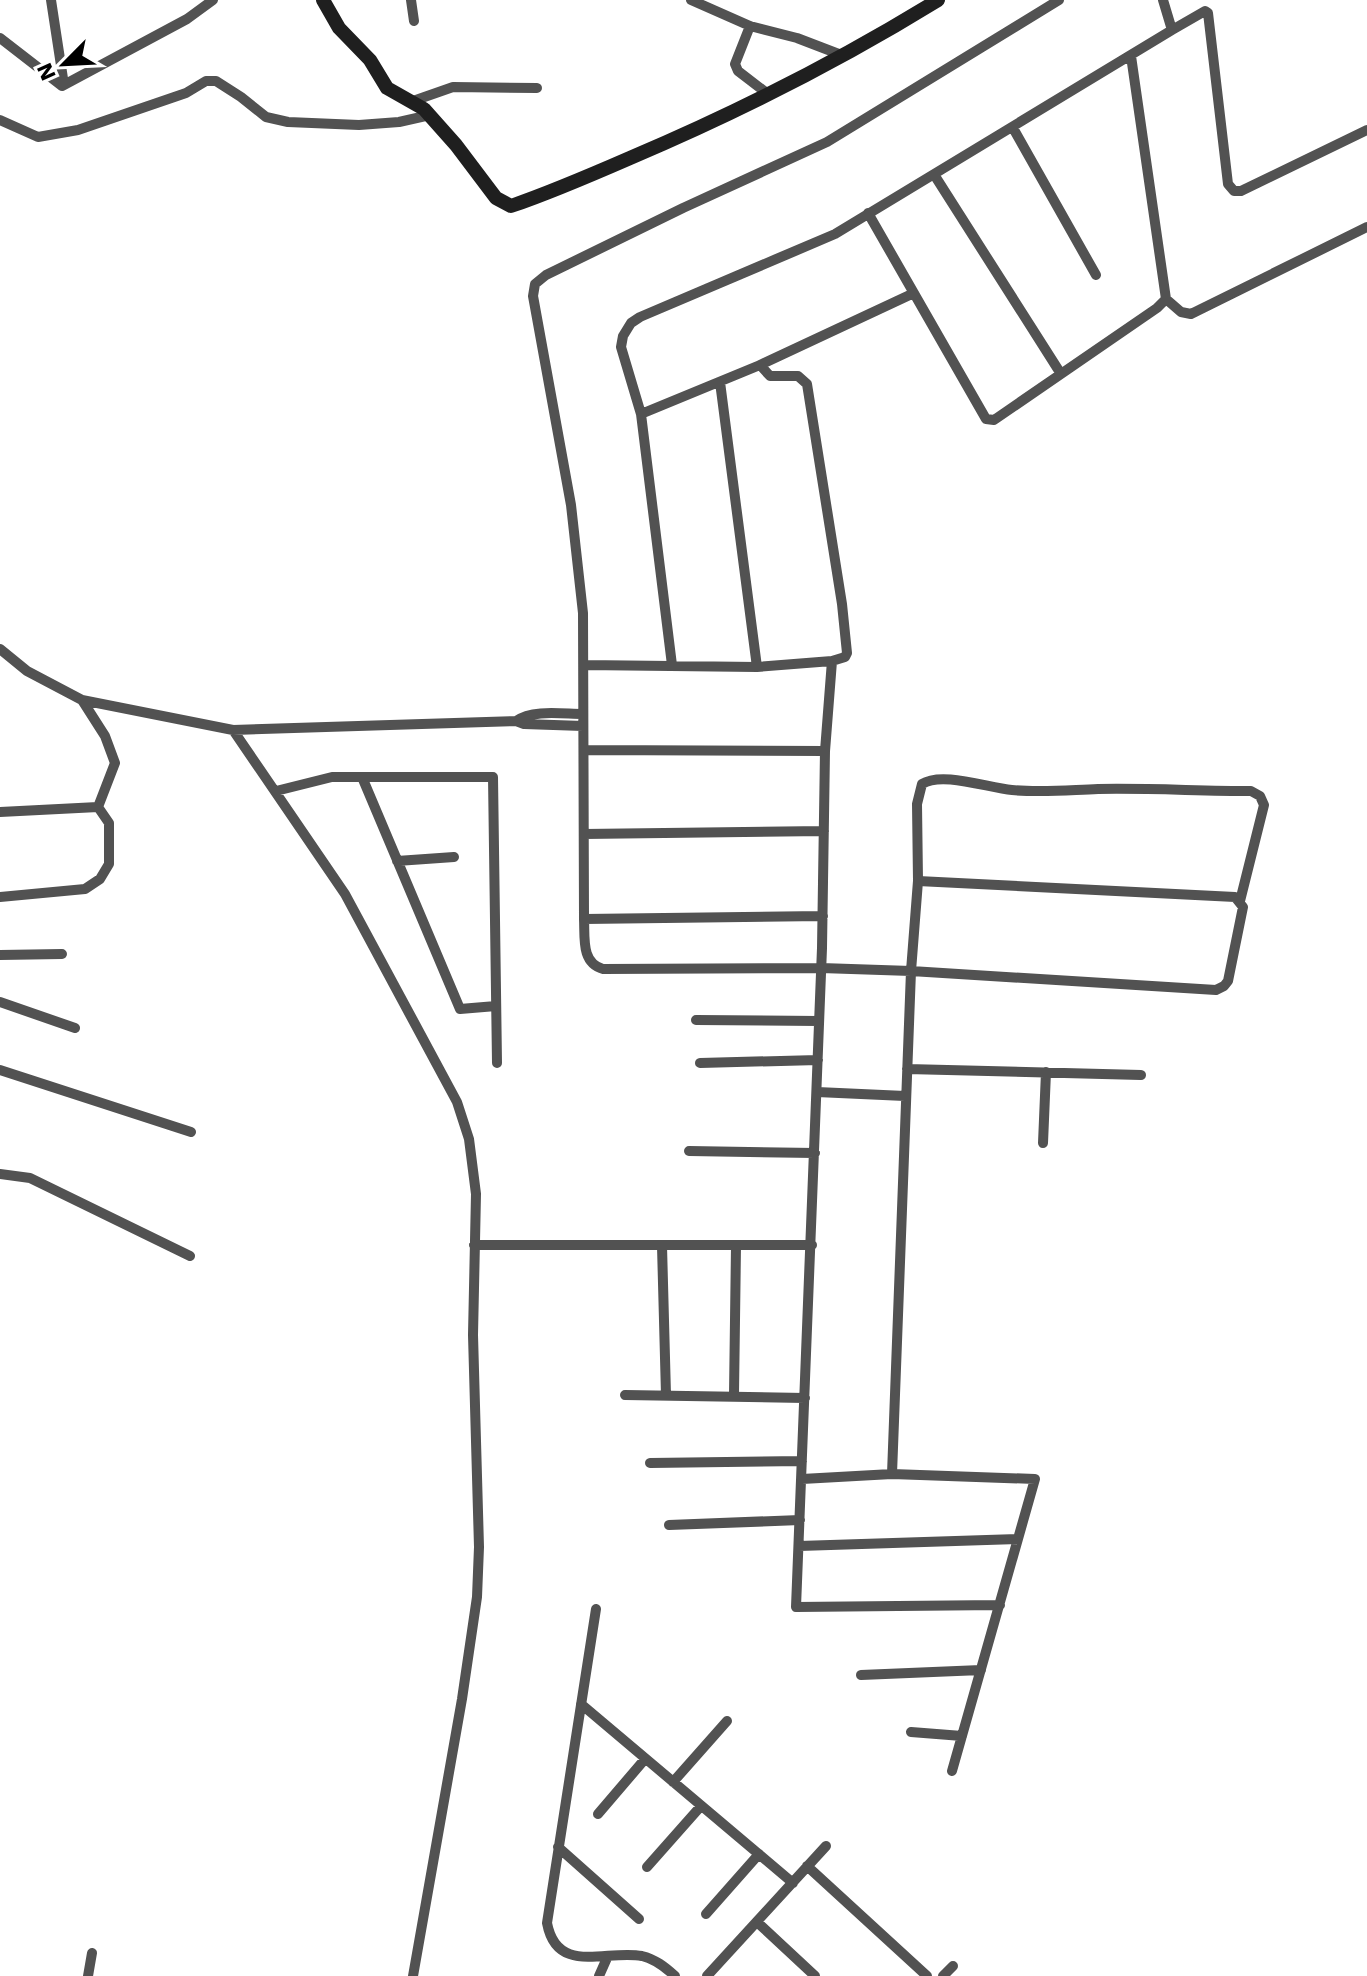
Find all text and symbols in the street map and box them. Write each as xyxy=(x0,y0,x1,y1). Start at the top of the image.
north arrow xyxy=(24,24,104,104)
text: N xyxy=(31,59,61,84)

